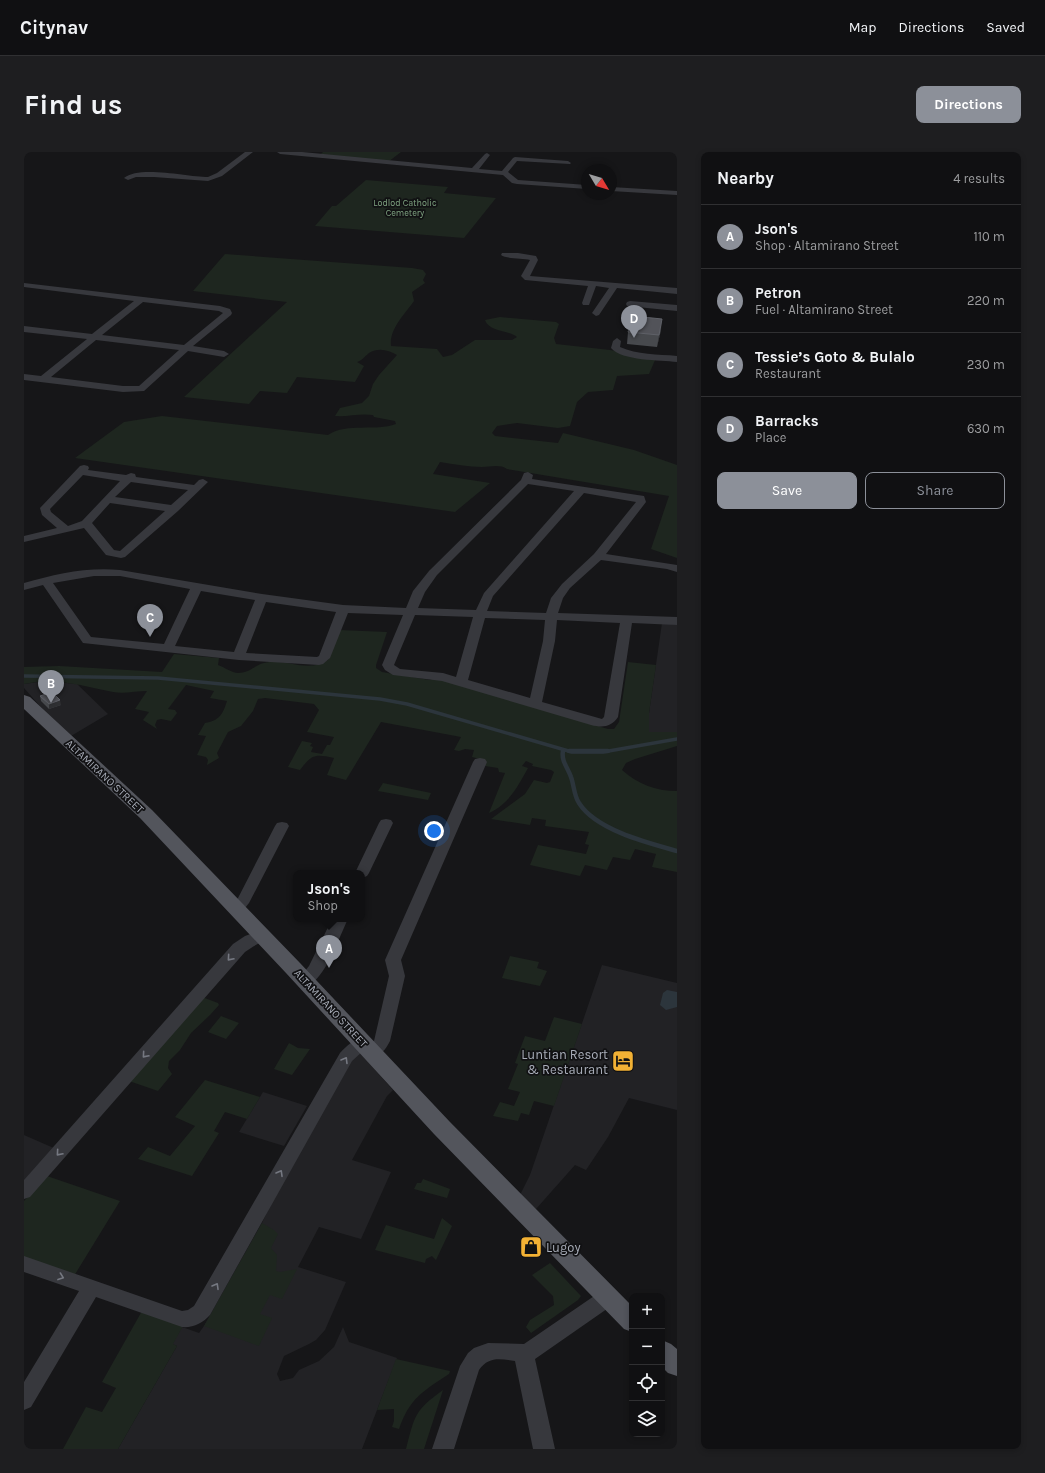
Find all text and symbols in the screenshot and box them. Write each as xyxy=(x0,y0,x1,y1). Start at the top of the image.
text: Citynav xyxy=(20,17,88,39)
text: Map xyxy=(849,19,877,36)
text: Directions xyxy=(899,19,964,36)
text: Saved xyxy=(986,19,1025,36)
button: Directions xyxy=(916,86,1021,123)
text: Find us xyxy=(24,88,123,121)
north arrow xyxy=(581,164,617,200)
text: Nearby xyxy=(717,168,774,188)
text: 4 results xyxy=(953,171,1005,186)
park label: Lodlod Catholic Cemetery xyxy=(373,198,437,218)
text: Json's xyxy=(755,220,798,238)
text: A xyxy=(726,229,734,244)
text: 110 m xyxy=(973,229,1005,244)
text: Shop · Altamirano Street xyxy=(755,238,899,253)
text: Petron xyxy=(755,284,801,302)
text: B xyxy=(726,293,734,308)
text: 220 m xyxy=(967,293,1005,308)
text: Fuel · Altamirano Street xyxy=(755,302,893,317)
pin: D xyxy=(621,305,647,338)
text: Tessie’s Goto & Bulalo xyxy=(755,348,915,366)
text: C xyxy=(726,357,734,372)
text: 230 m xyxy=(967,357,1005,372)
text: Restaurant xyxy=(755,366,821,381)
text: Barracks xyxy=(755,412,819,430)
text: D xyxy=(726,421,734,436)
text: 630 m xyxy=(967,421,1005,436)
text: Place xyxy=(755,430,786,445)
button: Save xyxy=(717,472,857,509)
button: Share xyxy=(865,472,1005,509)
pin: C xyxy=(137,604,163,637)
pin: B xyxy=(38,670,64,703)
street label: ALTAMIRANO STREET xyxy=(63,737,147,816)
your location xyxy=(424,821,444,841)
popup xyxy=(293,870,365,922)
text: Json's xyxy=(307,880,351,898)
text: Shop xyxy=(307,898,338,913)
pin: A xyxy=(316,935,342,968)
one-way arrow xyxy=(228,953,235,961)
street label: ALTAMIRANO STREET xyxy=(291,967,370,1050)
place label: Luntian Resort & Restaurant xyxy=(521,1047,608,1077)
hotel icon: Luntian Resort & Restaurant xyxy=(610,1048,636,1074)
one-way arrow xyxy=(142,1051,149,1058)
one-way arrow xyxy=(340,1057,347,1064)
one-way arrow xyxy=(56,1148,63,1156)
one-way arrow xyxy=(276,1170,283,1177)
shop icon: Lugoy xyxy=(518,1234,544,1260)
place label: Lugoy xyxy=(546,1240,580,1255)
one-way arrow xyxy=(57,1272,64,1280)
one-way arrow xyxy=(212,1283,219,1290)
map controls xyxy=(629,1293,665,1437)
button: + xyxy=(629,1293,665,1329)
button: − xyxy=(629,1329,665,1365)
button: locate xyxy=(629,1365,665,1401)
button: layers xyxy=(629,1401,665,1437)

